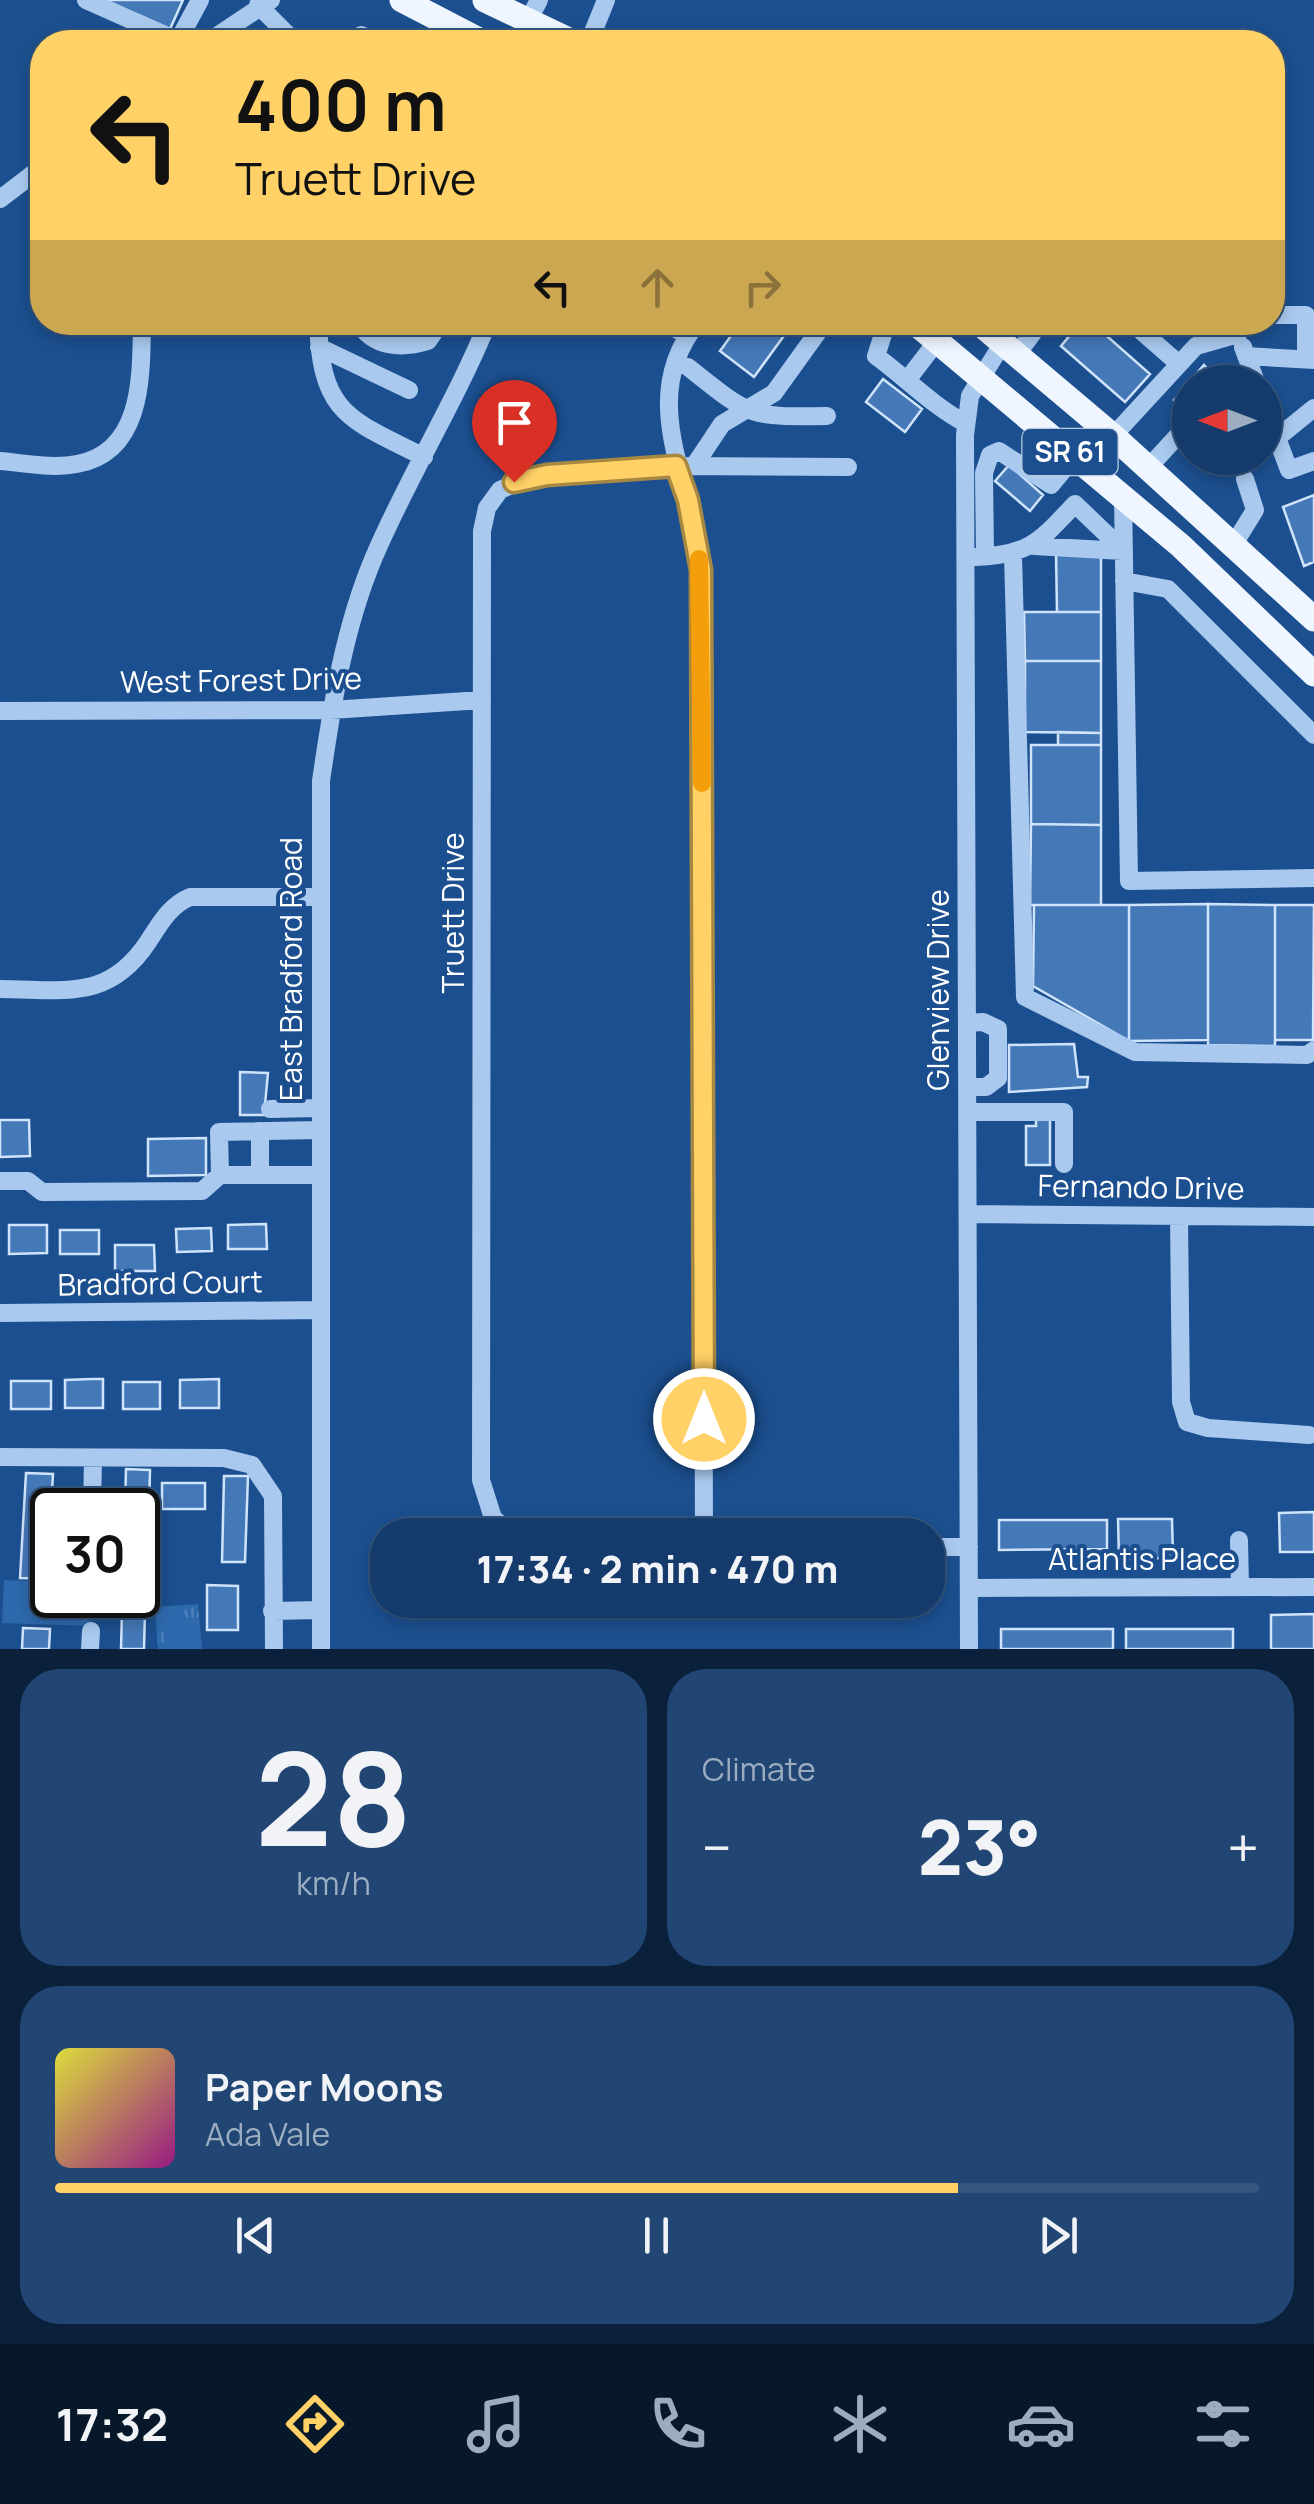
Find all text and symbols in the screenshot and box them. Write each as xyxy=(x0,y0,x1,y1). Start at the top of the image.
text: 400 m xyxy=(235,56,447,152)
icon: left xyxy=(70,70,200,200)
text: Truett Drive xyxy=(235,147,476,209)
icon: left xyxy=(525,260,580,315)
icon: ahead xyxy=(630,260,685,315)
icon: right xyxy=(735,260,790,315)
north arrow xyxy=(1172,365,1282,475)
map controls xyxy=(1172,365,1282,475)
pin xyxy=(472,380,557,483)
icon: arrive xyxy=(487,395,542,450)
road number: SR 61 xyxy=(1022,429,1118,475)
street label: West Forest Drive xyxy=(120,657,362,702)
street label: Truett Drive xyxy=(432,833,473,993)
street label: East Bradford Road xyxy=(270,837,311,1101)
street label: Glenview Drive xyxy=(917,889,958,1091)
street label: Fernando Drive xyxy=(1037,1164,1245,1209)
street label: Bradford Court xyxy=(57,1260,263,1305)
position arrow xyxy=(652,1367,756,1471)
speed limit sign: 30 xyxy=(30,1488,160,1618)
street label: Atlantis Place xyxy=(1048,1538,1236,1579)
text: 17:34 · 2 min · 470 m xyxy=(477,1542,838,1594)
text: 28 xyxy=(255,1707,412,1885)
text: Climate xyxy=(702,1747,816,1791)
text: 23° xyxy=(918,1795,1041,1898)
text: − xyxy=(702,1809,732,1885)
text: + xyxy=(1227,1809,1259,1885)
text: km/h xyxy=(296,1861,371,1905)
text: Paper Moons xyxy=(205,2060,444,2112)
text: Ada Vale xyxy=(205,2112,330,2156)
icon: previous xyxy=(228,2208,283,2263)
icon: pause xyxy=(629,2208,684,2263)
icon: next xyxy=(1031,2208,1086,2263)
icon: directions xyxy=(280,2389,350,2459)
icon: music xyxy=(461,2389,531,2459)
icon: phone xyxy=(643,2389,713,2459)
icon: climate xyxy=(825,2389,895,2459)
icon: car xyxy=(1006,2389,1076,2459)
icon: filters xyxy=(1188,2389,1258,2459)
text: 17:32 xyxy=(56,2393,168,2455)

